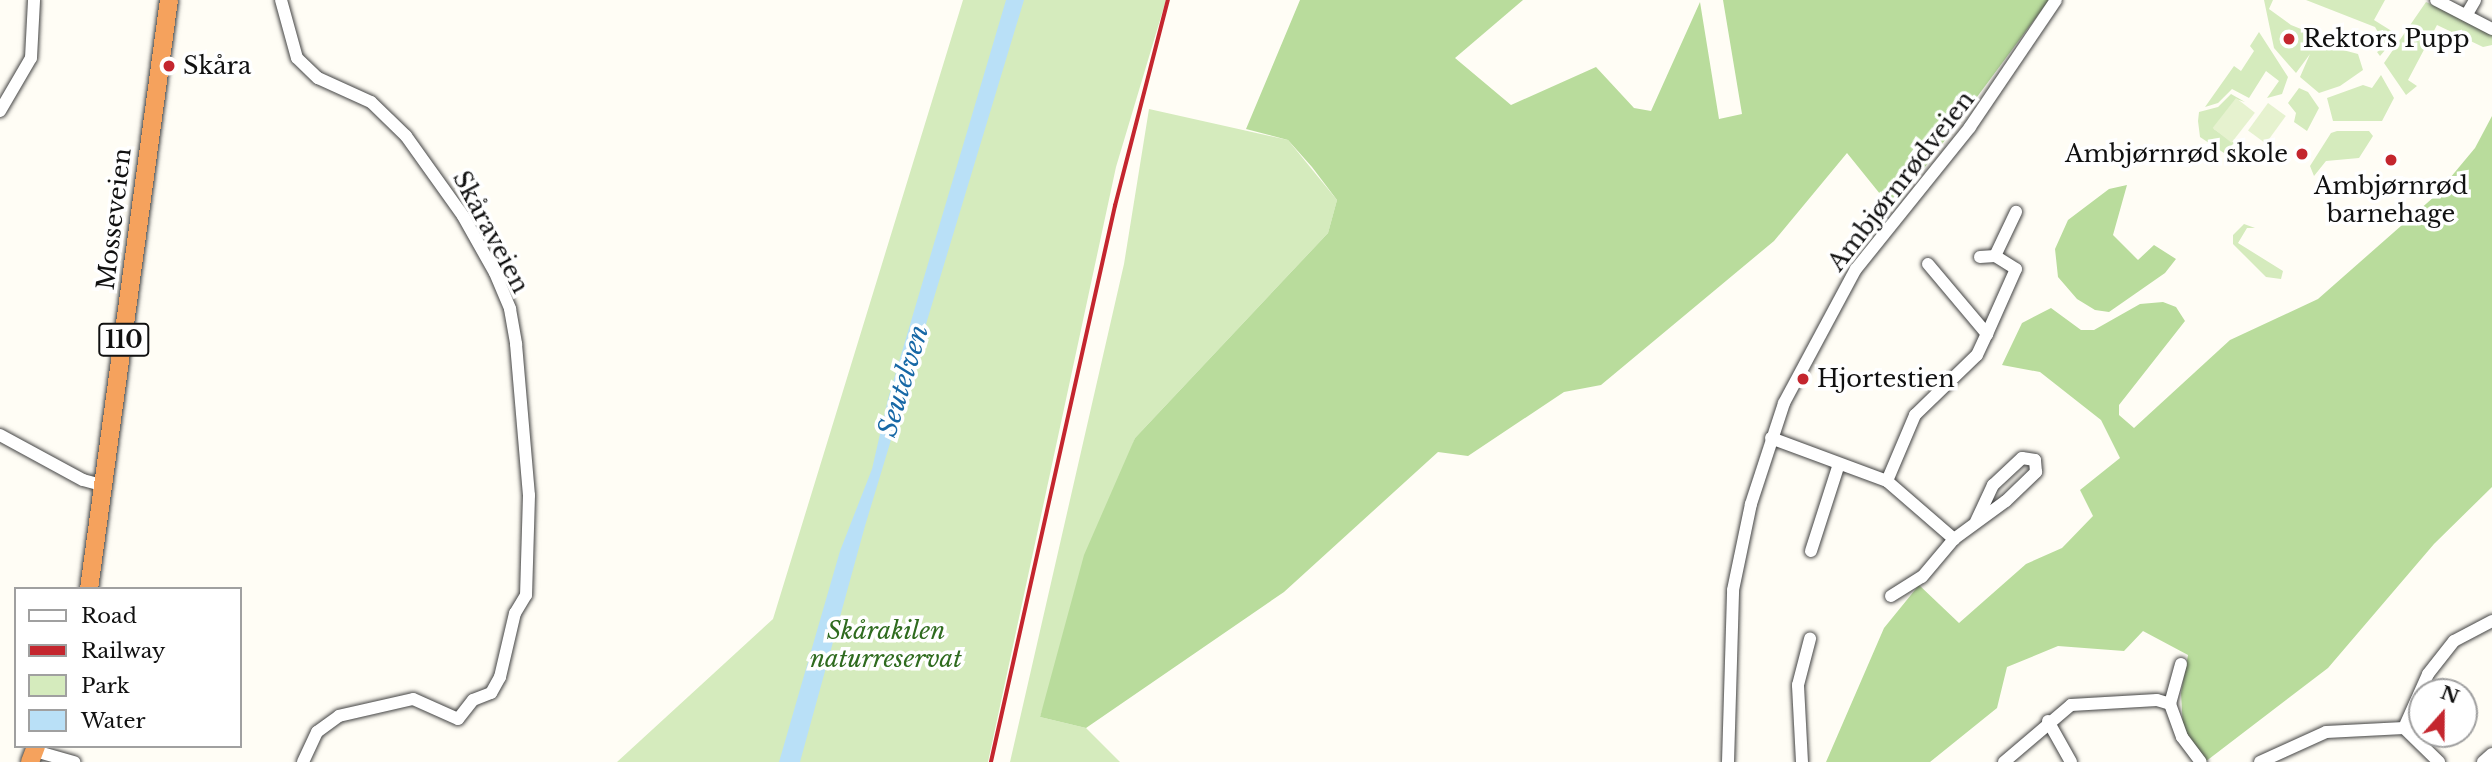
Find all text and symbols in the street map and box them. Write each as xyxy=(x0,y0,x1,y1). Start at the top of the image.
place label: Rektors Pupp xyxy=(2303,25,2469,53)
marker: Rektors Pupp xyxy=(2281,31,2297,47)
place label: Skåra xyxy=(183,52,251,80)
marker: Skåra xyxy=(161,58,177,74)
street label: Ambjørnrødveien xyxy=(1822,85,1980,277)
place label: Ambjørnrød skole xyxy=(2065,140,2288,168)
street label: Mosseveien xyxy=(91,146,137,292)
marker: Ambjørnrød skole xyxy=(2294,146,2310,162)
marker: Ambjørnrød barnehage xyxy=(2383,152,2399,168)
street label: Skåraveien xyxy=(447,166,535,298)
place label: Ambjørnrød barnehage xyxy=(2314,172,2468,228)
road number: 110 xyxy=(98,320,150,360)
water label: Seutelven xyxy=(872,321,936,441)
place label: Hjortestien xyxy=(1817,365,1955,393)
marker: Hjortestien xyxy=(1795,371,1811,387)
legend xyxy=(14,587,242,748)
text: Road xyxy=(81,603,137,629)
park label: Skårakilen naturreservat xyxy=(810,617,962,673)
text: Railway xyxy=(81,638,165,664)
text: Park xyxy=(81,673,130,699)
north arrow xyxy=(2408,678,2478,748)
text: N xyxy=(2438,681,2462,709)
text: Water xyxy=(81,708,145,734)

